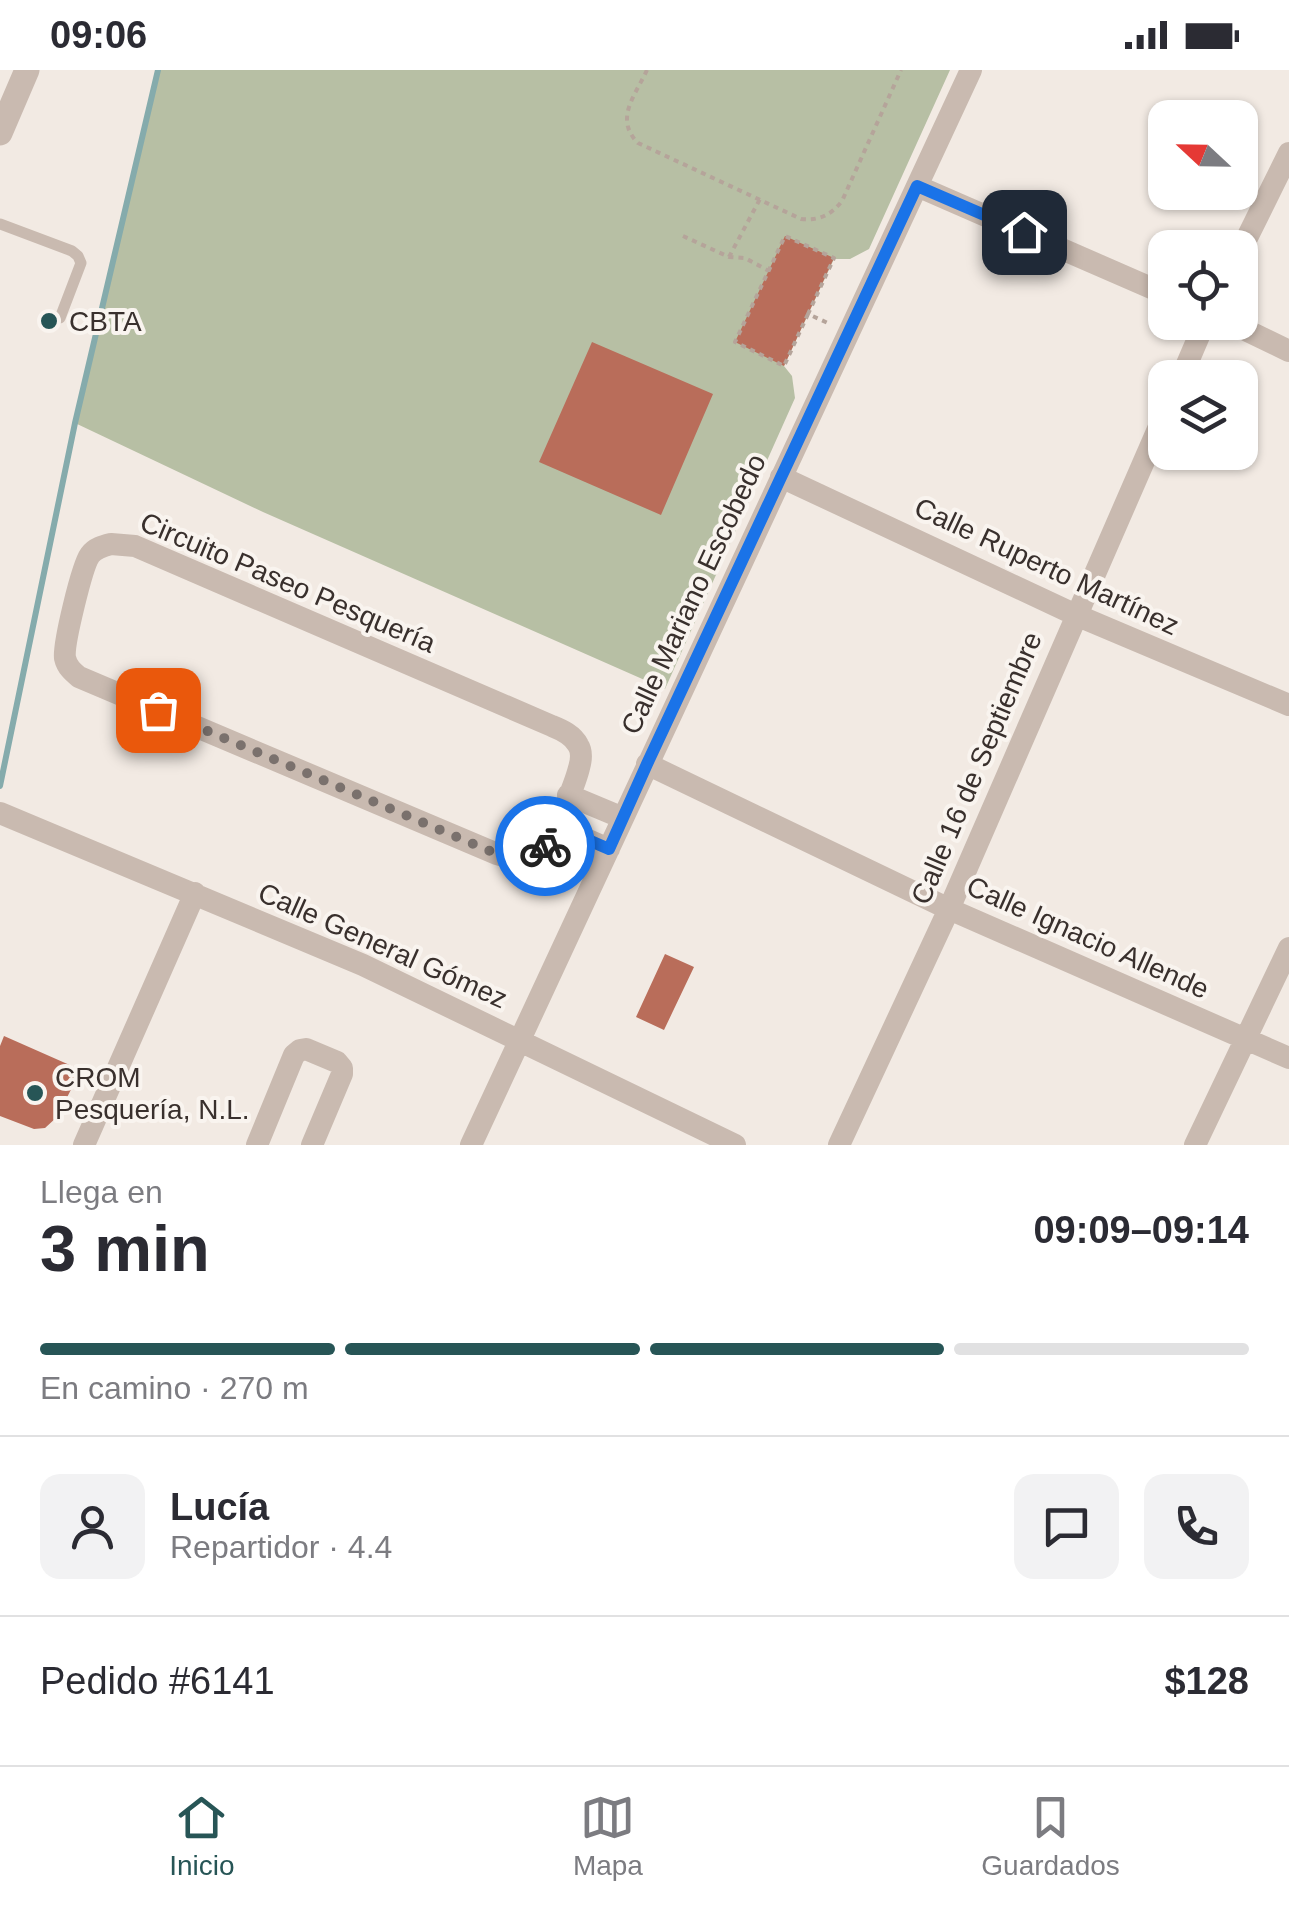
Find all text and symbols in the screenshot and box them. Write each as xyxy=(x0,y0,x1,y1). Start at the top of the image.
text: 09:06 xyxy=(50,14,147,56)
north arrow xyxy=(1148,100,1258,210)
map controls xyxy=(1148,100,1258,470)
pin xyxy=(982,190,1067,275)
icon: home xyxy=(997,205,1052,260)
button: locate xyxy=(1148,230,1258,340)
place label: CBTA xyxy=(69,306,142,337)
marker: CBTA xyxy=(38,310,60,332)
button: layers xyxy=(1148,360,1258,470)
street label: Calle Mariano Escobedo xyxy=(615,449,772,739)
street label: Calle Ruperto Martínez xyxy=(910,492,1184,641)
street label: Circuito Paseo Pesquería xyxy=(136,506,440,659)
street label: Calle 16 de Septiembre xyxy=(905,627,1048,909)
pin xyxy=(116,668,201,753)
icon: bag xyxy=(131,683,186,738)
courier xyxy=(495,796,595,896)
icon: bike xyxy=(518,819,573,874)
street label: Calle Ignacio Allende xyxy=(962,870,1214,1005)
street label: Calle General Gómez xyxy=(254,877,512,1014)
place label: CROM Pesquería, N.L. xyxy=(55,1062,250,1125)
marker: CROM Pesquería, N.L. xyxy=(24,1082,46,1104)
text: Llega en xyxy=(40,1174,163,1210)
text: 09:09–09:14 xyxy=(1033,1209,1249,1251)
text: 3 min xyxy=(40,1212,210,1285)
text: En camino · 270 m xyxy=(40,1370,309,1406)
button: person xyxy=(40,1474,145,1579)
button: chat xyxy=(1014,1474,1119,1579)
button: phone xyxy=(1144,1474,1249,1579)
text: Lucía xyxy=(170,1486,269,1528)
text: Repartidor · 4.4 xyxy=(170,1529,392,1565)
text: Pedido #6141 xyxy=(40,1660,275,1702)
text: $128 xyxy=(1164,1660,1249,1702)
tab: Inicio xyxy=(169,1790,235,1882)
tab: Mapa xyxy=(573,1790,643,1882)
tab: Guardados xyxy=(981,1790,1120,1882)

